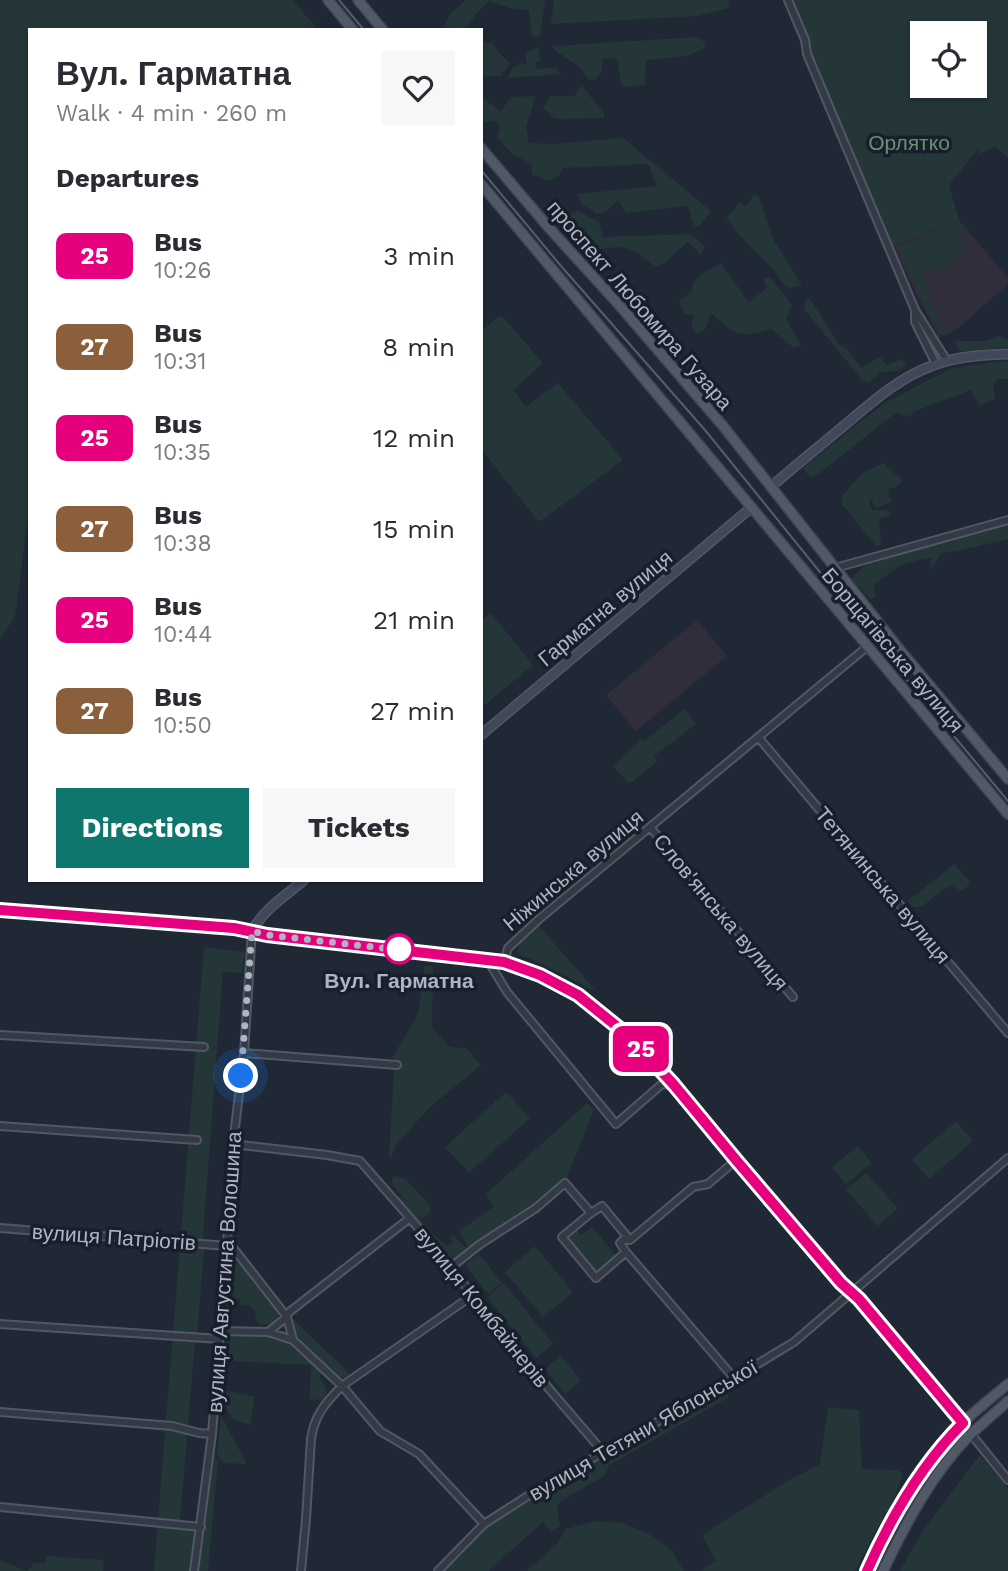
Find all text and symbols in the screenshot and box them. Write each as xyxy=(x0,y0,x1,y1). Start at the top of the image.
map controls xyxy=(910,21,987,98)
button: locate xyxy=(910,21,987,98)
button: heart xyxy=(381,51,455,125)
text: Вул. Гарматна xyxy=(56,54,291,93)
text: Walk · 4 min · 260 m xyxy=(56,100,287,127)
park label: Орлятко xyxy=(868,130,950,155)
text: Departures xyxy=(56,163,199,193)
street label: проспект Любомира Гузара xyxy=(542,195,738,415)
text: Bus xyxy=(154,227,202,257)
text: 3 min xyxy=(383,241,455,271)
text: 25 xyxy=(80,242,109,270)
text: 10:26 xyxy=(154,257,211,284)
text: Bus xyxy=(154,318,202,348)
text: 8 min xyxy=(382,332,455,362)
text: 27 xyxy=(80,333,109,361)
text: 10:31 xyxy=(154,348,206,375)
text: Bus xyxy=(154,409,202,439)
text: 12 min xyxy=(373,423,455,453)
text: 25 xyxy=(80,424,109,452)
text: 10:35 xyxy=(154,439,211,466)
text: Bus xyxy=(154,500,202,530)
text: 15 min xyxy=(373,514,455,544)
text: 27 xyxy=(80,515,109,543)
text: 10:38 xyxy=(154,530,212,557)
street label: Гарматна вулиця xyxy=(533,545,677,671)
street label: Борщагівська вулиця xyxy=(817,563,969,737)
text: Bus xyxy=(154,591,202,621)
text: 21 min xyxy=(373,605,455,635)
text: 25 xyxy=(80,606,109,634)
text: 10:44 xyxy=(154,621,212,648)
text: Bus xyxy=(154,682,202,712)
text: 27 min xyxy=(370,696,455,726)
text: 27 xyxy=(80,697,109,725)
text: 10:50 xyxy=(154,712,212,739)
button: Directions xyxy=(56,788,249,868)
button: Tickets xyxy=(263,788,455,868)
street label: Тетянинська вулиця xyxy=(810,802,956,968)
street label: Ніжинська вулиця xyxy=(498,804,648,936)
street label: Слов'янська вулиця xyxy=(648,829,794,995)
marker: Вул. Гарматна xyxy=(384,934,414,964)
place label: Вул. Гарматна xyxy=(324,968,474,993)
line badge: 25 xyxy=(610,1026,672,1072)
text: 25 xyxy=(627,1035,655,1063)
your location xyxy=(223,1058,258,1093)
street label: вулиця Августина Волошина xyxy=(202,1130,246,1413)
street label: вулиця Патріотів xyxy=(31,1219,197,1255)
street label: вулиця Комбайнерів xyxy=(410,1222,554,1392)
street label: вулиця Тетяни Яблонської xyxy=(524,1354,762,1506)

